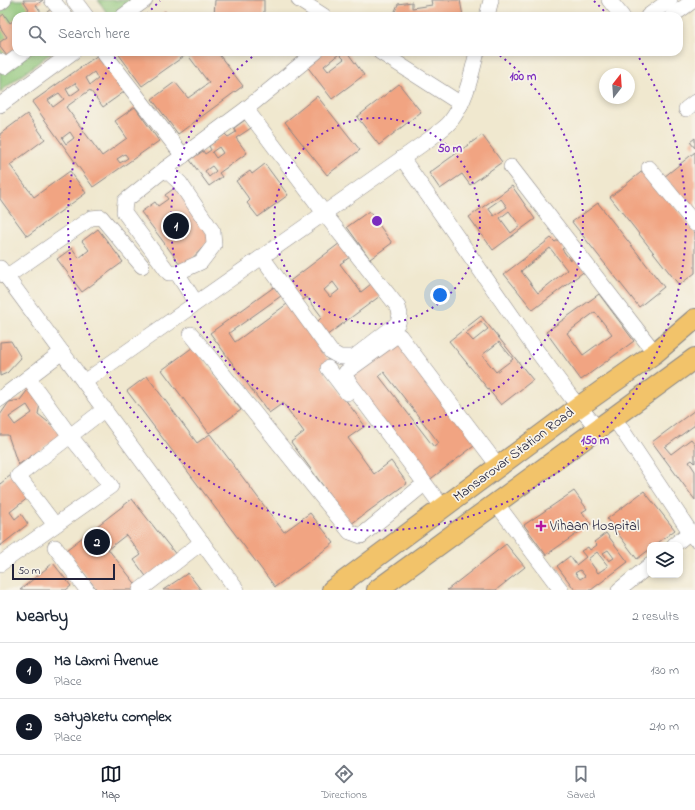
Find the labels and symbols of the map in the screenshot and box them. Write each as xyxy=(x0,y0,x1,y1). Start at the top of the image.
text: 100 m xyxy=(510,68,537,86)
north arrow xyxy=(599,68,635,104)
text: 50 m xyxy=(438,140,463,158)
pin: 1 xyxy=(163,211,189,241)
centre of rings xyxy=(370,214,384,228)
your location xyxy=(430,285,450,305)
street label: Mansarovar Station Road xyxy=(449,402,579,508)
text: 150 m xyxy=(581,432,610,450)
place label: Vihaan Hospital xyxy=(549,516,639,537)
marker: Vihaan Hospital xyxy=(535,520,547,532)
pin: 2 xyxy=(84,527,110,557)
scale bar xyxy=(12,562,115,581)

